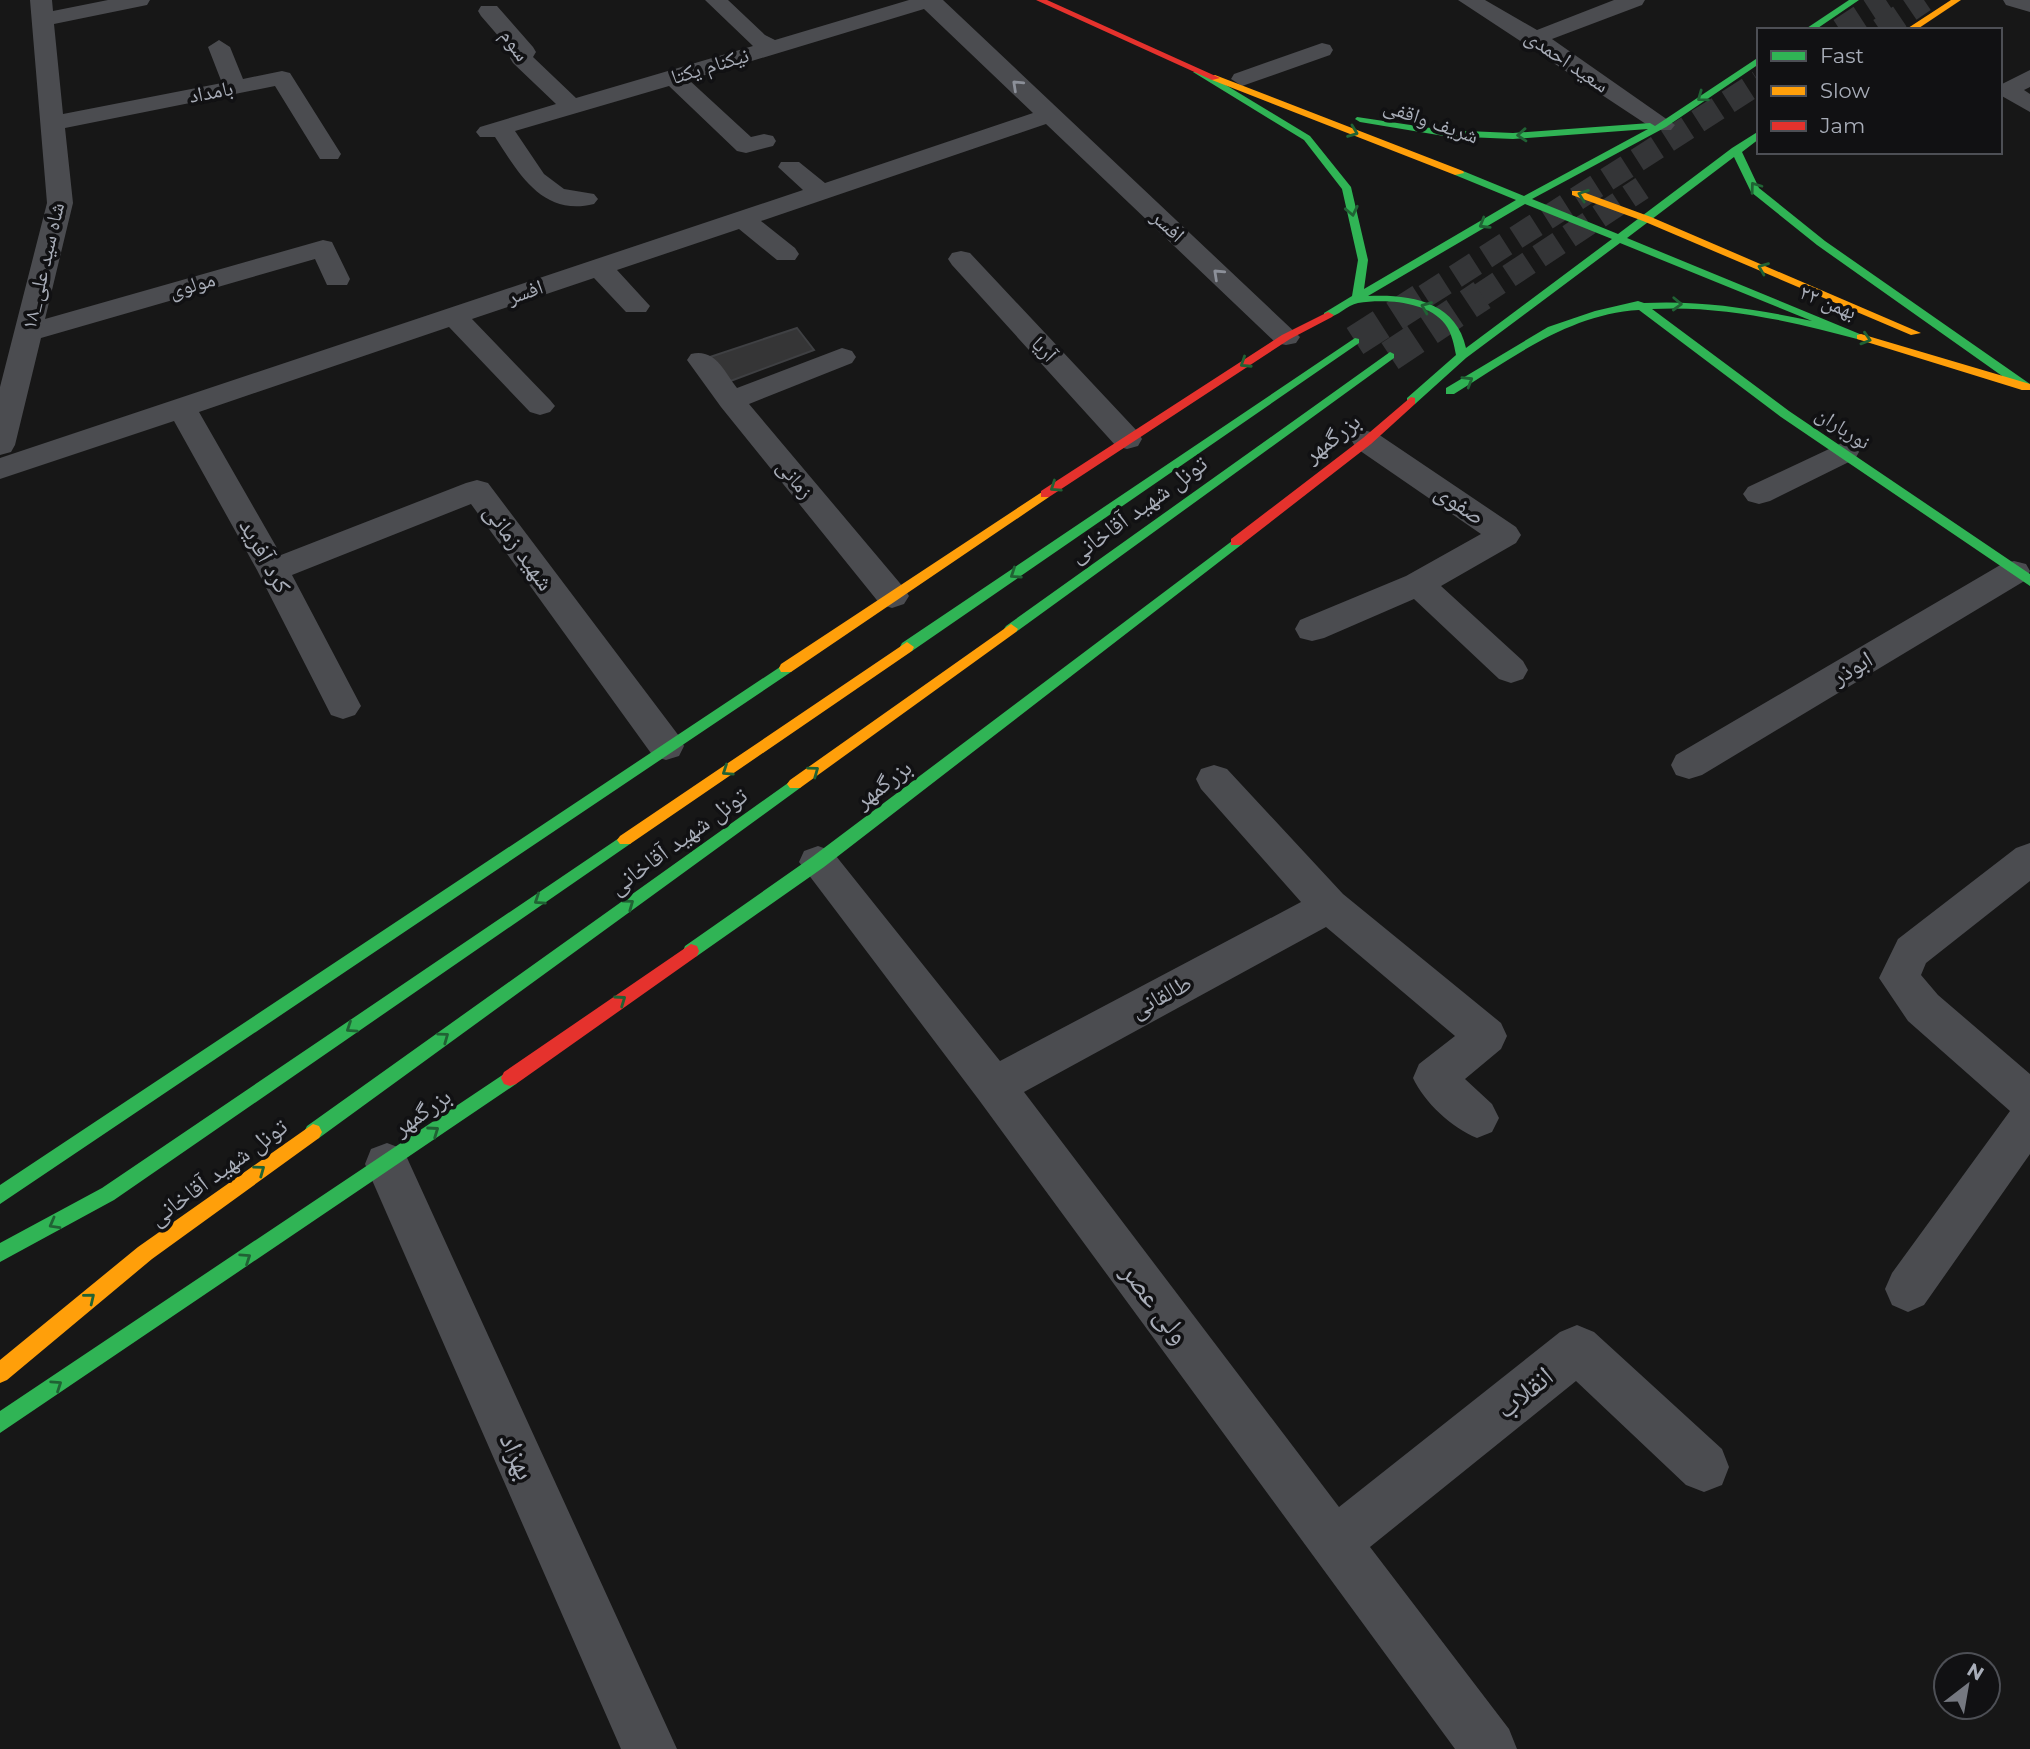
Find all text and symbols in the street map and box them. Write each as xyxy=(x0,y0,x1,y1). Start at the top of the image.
street label: سوم xyxy=(494,24,535,67)
street label: سعید احمدی xyxy=(1521,24,1614,98)
legend xyxy=(1757,28,2002,154)
street label: نیکنام یکتا xyxy=(668,42,752,91)
text: Fast xyxy=(1820,43,1864,68)
street label: بامداد xyxy=(187,75,235,108)
text: Slow xyxy=(1820,78,1870,103)
one-way arrow xyxy=(1012,80,1025,93)
one-way arrow xyxy=(1697,89,1709,102)
street label: شریف واقفی xyxy=(1380,93,1482,149)
text: Jam xyxy=(1819,113,1865,138)
one-way arrow xyxy=(1347,124,1359,138)
one-way arrow xyxy=(1516,128,1527,143)
one-way arrow xyxy=(1751,181,1764,194)
one-way arrow xyxy=(1577,190,1589,204)
street label: ۱۸_شاه سید علی xyxy=(16,200,70,332)
street label: افسر xyxy=(1146,203,1190,247)
one-way arrow xyxy=(1344,205,1359,217)
one-way arrow xyxy=(1478,215,1491,228)
one-way arrow xyxy=(1758,262,1770,276)
street label: مولوی xyxy=(166,266,218,303)
one-way arrow xyxy=(1214,269,1227,282)
street label: افسر xyxy=(503,274,546,310)
street label: ۲۲ بهمن xyxy=(1796,279,1860,325)
one-way arrow xyxy=(1672,297,1683,312)
one-way arrow xyxy=(1420,301,1432,315)
one-way arrow xyxy=(1860,330,1872,345)
street label: آریا xyxy=(1026,331,1063,367)
one-way arrow xyxy=(1240,355,1253,368)
one-way arrow xyxy=(1461,376,1474,389)
street label: نورباران xyxy=(1811,401,1875,454)
street label: بزرگمهر xyxy=(1297,406,1366,469)
street label: تونل شهید آقاخانی xyxy=(1063,449,1213,569)
street label: زمانی xyxy=(771,454,819,504)
street label: صفوی xyxy=(1430,476,1491,531)
one-way arrow xyxy=(1049,479,1062,492)
street label: شهید زمانی xyxy=(478,497,561,596)
street label: کرد آفرید xyxy=(233,513,298,598)
one-way arrow xyxy=(1010,566,1023,579)
street label: ابوذر xyxy=(1825,644,1878,692)
street label: بزرگمهر xyxy=(848,753,917,815)
one-way arrow xyxy=(721,763,734,776)
one-way arrow xyxy=(806,767,819,779)
street label: تونل شهید آقاخانی xyxy=(603,781,753,901)
one-way arrow xyxy=(534,892,547,904)
one-way arrow xyxy=(621,900,634,912)
street label: طالقانی xyxy=(1125,967,1196,1024)
one-way arrow xyxy=(613,996,626,1008)
one-way arrow xyxy=(346,1020,359,1032)
one-way arrow xyxy=(437,1033,449,1045)
street label: بزرگمهر xyxy=(386,1081,456,1142)
street label: تونل شهید آقاخانی xyxy=(143,1112,293,1232)
one-way arrow xyxy=(426,1127,439,1139)
one-way arrow xyxy=(252,1166,265,1178)
one-way arrow xyxy=(49,1216,61,1229)
one-way arrow xyxy=(238,1254,251,1266)
street label: ولی عصر xyxy=(1113,1255,1198,1351)
one-way arrow xyxy=(82,1294,95,1306)
street label: انقلاب xyxy=(1488,1359,1560,1425)
one-way arrow xyxy=(49,1380,62,1393)
street label: بهزاد xyxy=(493,1427,543,1485)
north arrow xyxy=(1932,1651,2002,1721)
text: N xyxy=(1963,1658,1988,1686)

